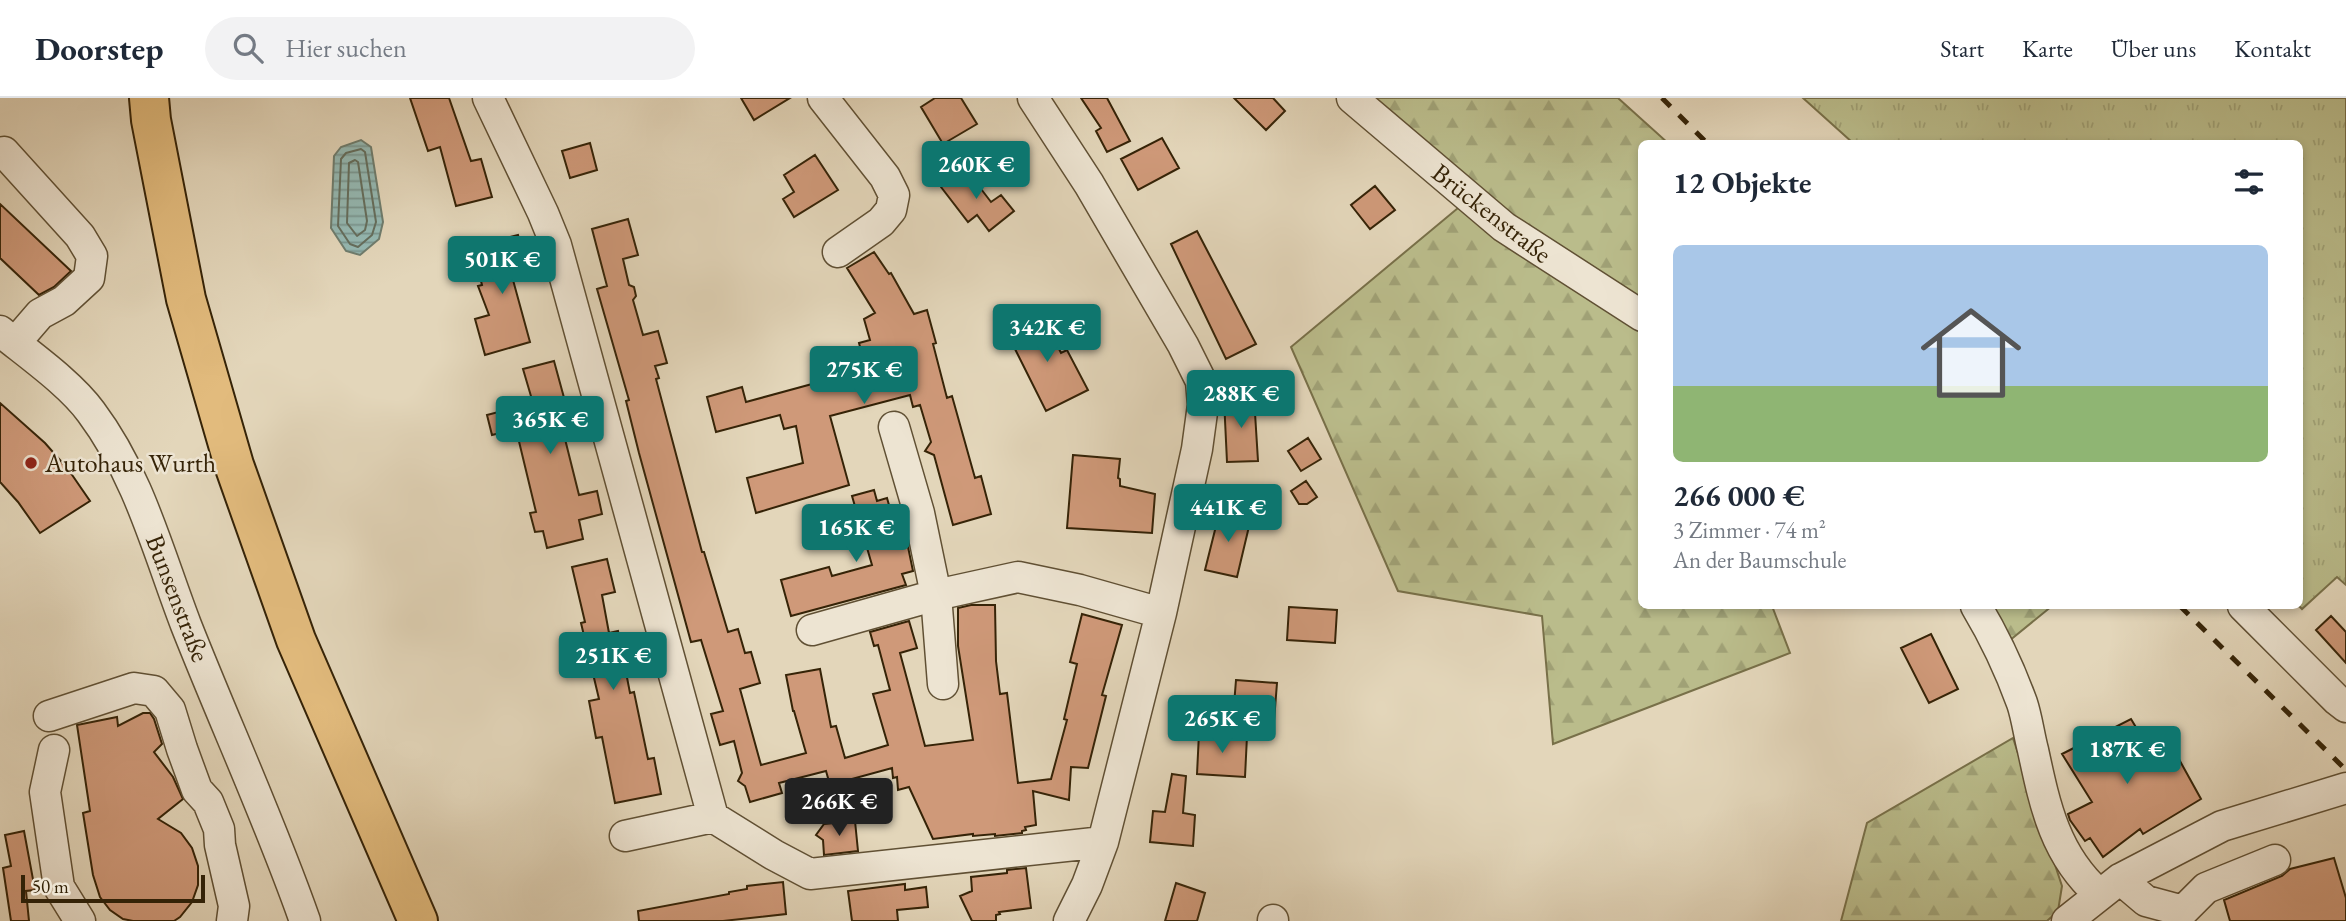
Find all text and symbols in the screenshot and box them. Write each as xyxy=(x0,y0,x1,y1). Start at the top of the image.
search box xyxy=(205,17,695,80)
text: Doorstep xyxy=(35,27,163,70)
icon: search xyxy=(229,29,267,67)
text: Hier suchen xyxy=(285,31,407,65)
text: Start xyxy=(1940,33,1984,64)
text: Karte xyxy=(2022,33,2073,64)
text: Über uns xyxy=(2111,33,2196,64)
text: Kontakt xyxy=(2234,33,2311,64)
pin: 260K € xyxy=(919,141,1033,201)
text: 260K € xyxy=(938,149,1014,179)
street label: Brückenstraße xyxy=(1425,156,1559,270)
text: 12 Objekte xyxy=(1673,163,1812,202)
icon: filters xyxy=(2230,163,2268,201)
pin: 501K € xyxy=(445,236,559,296)
text: 501K € xyxy=(464,244,540,274)
icon: home xyxy=(1908,290,2034,416)
pin: 342K € xyxy=(990,304,1104,364)
text: 342K € xyxy=(1009,312,1085,342)
pin: 275K € xyxy=(807,346,921,406)
text: 275K € xyxy=(826,354,902,384)
pin: 288K € xyxy=(1184,370,1298,430)
text: 288K € xyxy=(1203,378,1279,408)
pin: 365K € xyxy=(493,396,607,456)
text: 365K € xyxy=(512,404,588,434)
place label: Autohaus Wurth xyxy=(44,446,216,480)
marker: Autohaus Wurth xyxy=(23,455,39,471)
text: 266 000 € xyxy=(1673,476,1805,515)
pin: 441K € xyxy=(1171,484,1285,544)
text: 441K € xyxy=(1190,492,1266,522)
pin: 165K € xyxy=(799,504,913,564)
text: 165K € xyxy=(818,512,894,542)
text: 3 Zimmer · 74 m² xyxy=(1673,515,1826,545)
street label: Bunsenstraße xyxy=(138,529,218,667)
text: An der Baumschule xyxy=(1673,545,1847,575)
pin: 251K € xyxy=(556,632,670,692)
text: 251K € xyxy=(575,640,651,670)
pin: 265K € xyxy=(1165,696,1279,755)
text: 265K € xyxy=(1184,703,1260,733)
pin: 187K € xyxy=(2070,726,2184,786)
text: 187K € xyxy=(2089,734,2165,764)
pin: 266K € xyxy=(782,778,896,838)
text: 266K € xyxy=(801,786,877,816)
scale bar xyxy=(21,872,205,904)
text: 50 m xyxy=(32,874,69,899)

